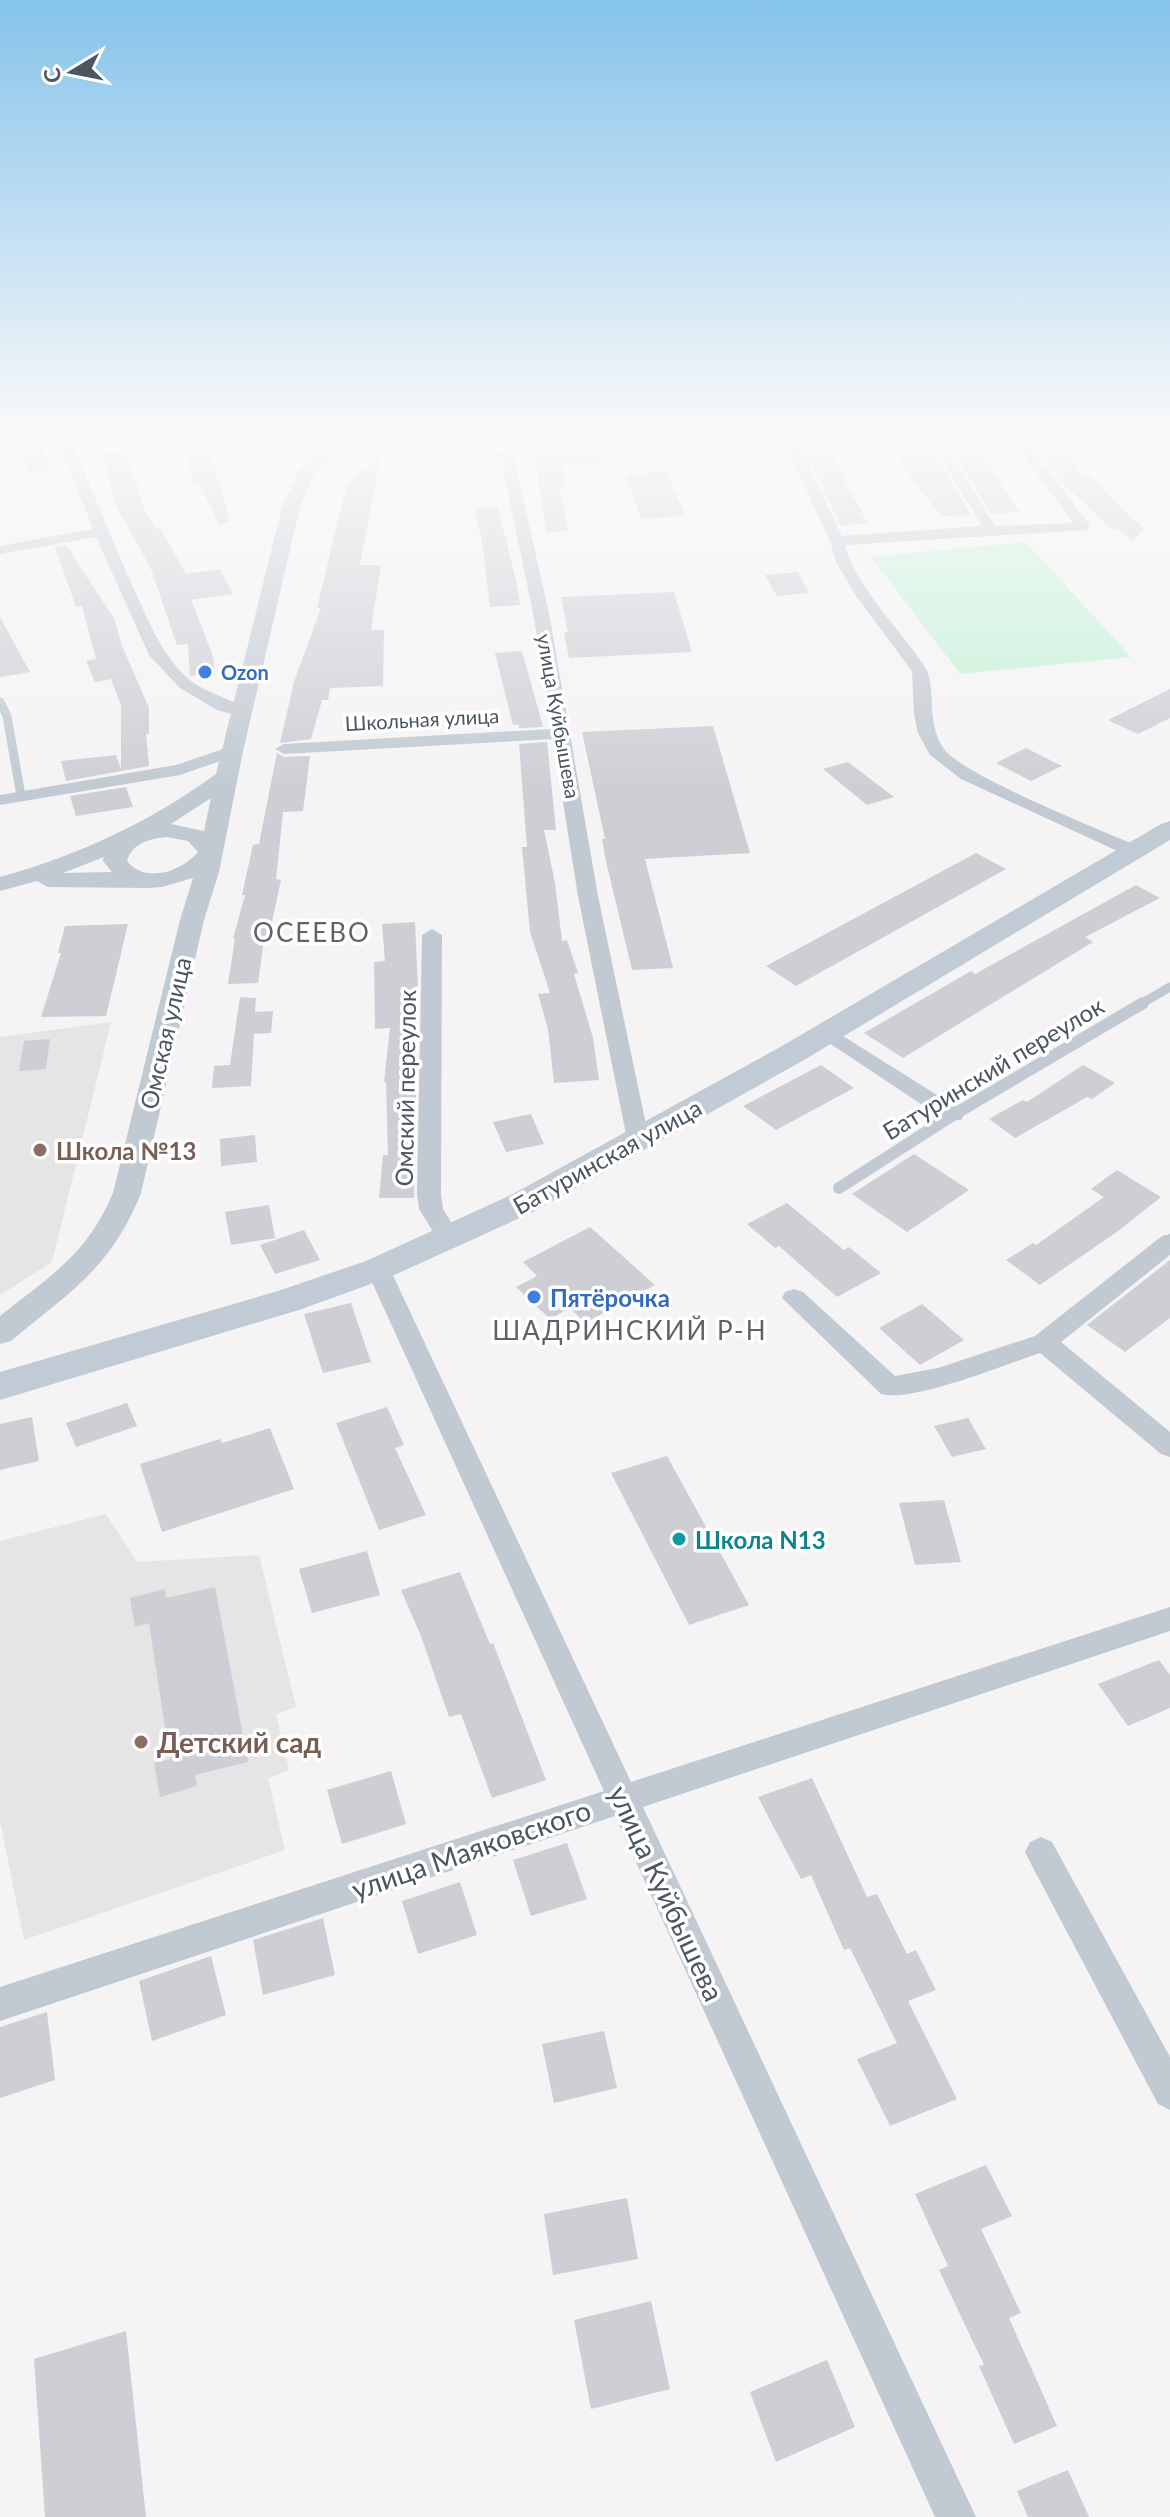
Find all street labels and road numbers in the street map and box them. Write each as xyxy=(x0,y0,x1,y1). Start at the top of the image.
street label: улица Куйбышева xyxy=(533,632,585,800)
street label: Школьная улица xyxy=(344,703,500,735)
street label: Омская улица xyxy=(133,954,197,1112)
street label: Омский переулок xyxy=(389,989,421,1187)
street label: Батуринский переулок xyxy=(877,990,1109,1146)
street label: Батуринская улица xyxy=(508,1092,706,1220)
street label: улица Куйбышева xyxy=(602,1780,732,2006)
street label: улица Маяковского xyxy=(347,1792,595,1906)

